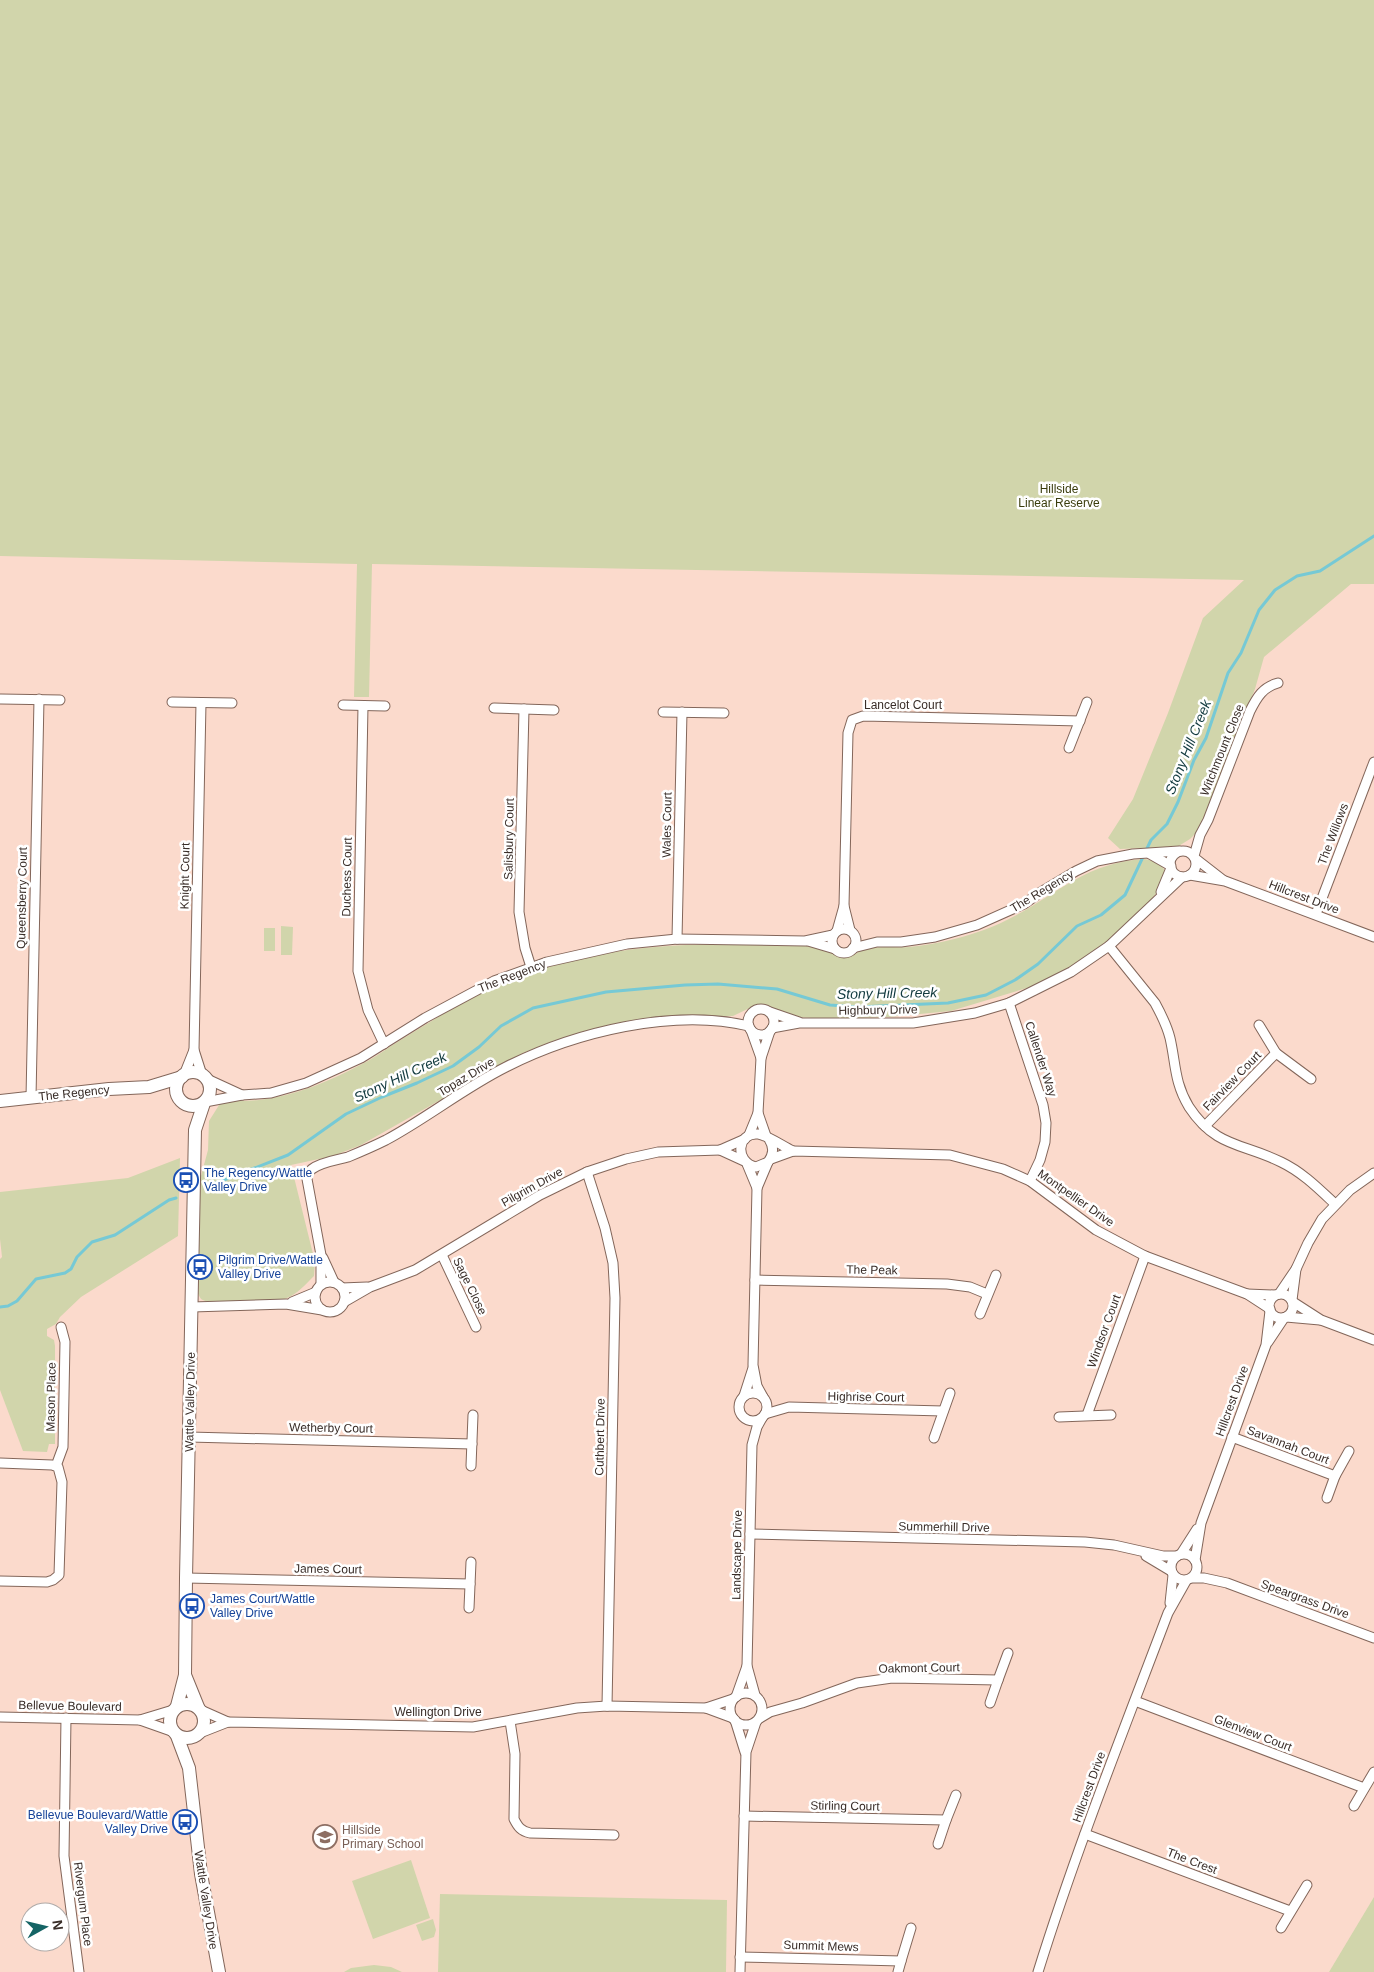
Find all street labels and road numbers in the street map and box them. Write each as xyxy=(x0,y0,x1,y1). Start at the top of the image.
street label: Lancelot Court xyxy=(864,698,943,712)
street label: Witchmount Close xyxy=(1197,702,1247,798)
street label: Wales Court xyxy=(659,791,675,858)
street label: Salisbury Court xyxy=(501,797,517,880)
street label: The Willows xyxy=(1315,801,1351,867)
street label: Duchess Court xyxy=(339,837,355,917)
street label: Knight Court xyxy=(177,842,193,909)
street label: Queensberry Court xyxy=(14,846,30,949)
street label: The Regency xyxy=(1008,867,1076,915)
street label: Hillcrest Drive xyxy=(1267,877,1341,917)
street label: The Regency xyxy=(476,957,548,995)
street label: Highbury Drive xyxy=(838,1002,918,1018)
street label: Callender Way xyxy=(1022,1020,1060,1098)
street label: Fairview Court xyxy=(1200,1048,1264,1114)
street label: Topaz Drive xyxy=(435,1055,497,1099)
street label: The Regency xyxy=(38,1082,110,1104)
street label: Pilgrim Drive xyxy=(499,1164,565,1210)
street label: Montpellier Drive xyxy=(1035,1166,1117,1230)
street label: Sage Close xyxy=(450,1255,490,1317)
street label: The Peak xyxy=(846,1263,899,1277)
street label: Windsor Court xyxy=(1084,1292,1124,1369)
street label: Wattle Valley Drive xyxy=(182,1352,198,1452)
street label: Mason Place xyxy=(43,1362,59,1432)
street label: Hillcrest Drive xyxy=(1213,1364,1251,1438)
street label: Highrise Court xyxy=(828,1389,905,1405)
street label: Cuthbert Drive xyxy=(592,1398,608,1476)
street label: Wetherby Court xyxy=(289,1420,374,1436)
street label: Savannah Court xyxy=(1245,1423,1332,1467)
street label: Landscape Drive xyxy=(729,1510,745,1600)
street label: Summerhill Drive xyxy=(898,1519,990,1535)
street label: James Court xyxy=(294,1561,363,1577)
street label: Speargrass Drive xyxy=(1259,1577,1351,1622)
street label: Oakmont Court xyxy=(878,1660,960,1676)
street label: Bellevue Boulevard xyxy=(18,1698,122,1714)
street label: Wellington Drive xyxy=(394,1705,482,1719)
street label: Glenview Court xyxy=(1212,1712,1294,1754)
street label: Hillcrest Drive xyxy=(1070,1750,1108,1824)
street label: Stirling Court xyxy=(810,1798,880,1814)
street label: The Crest xyxy=(1165,1845,1220,1877)
street label: Wattle Valley Drive xyxy=(191,1850,221,1951)
street label: Rivergum Place xyxy=(71,1861,95,1947)
street label: Summit Mews xyxy=(783,1938,859,1954)

